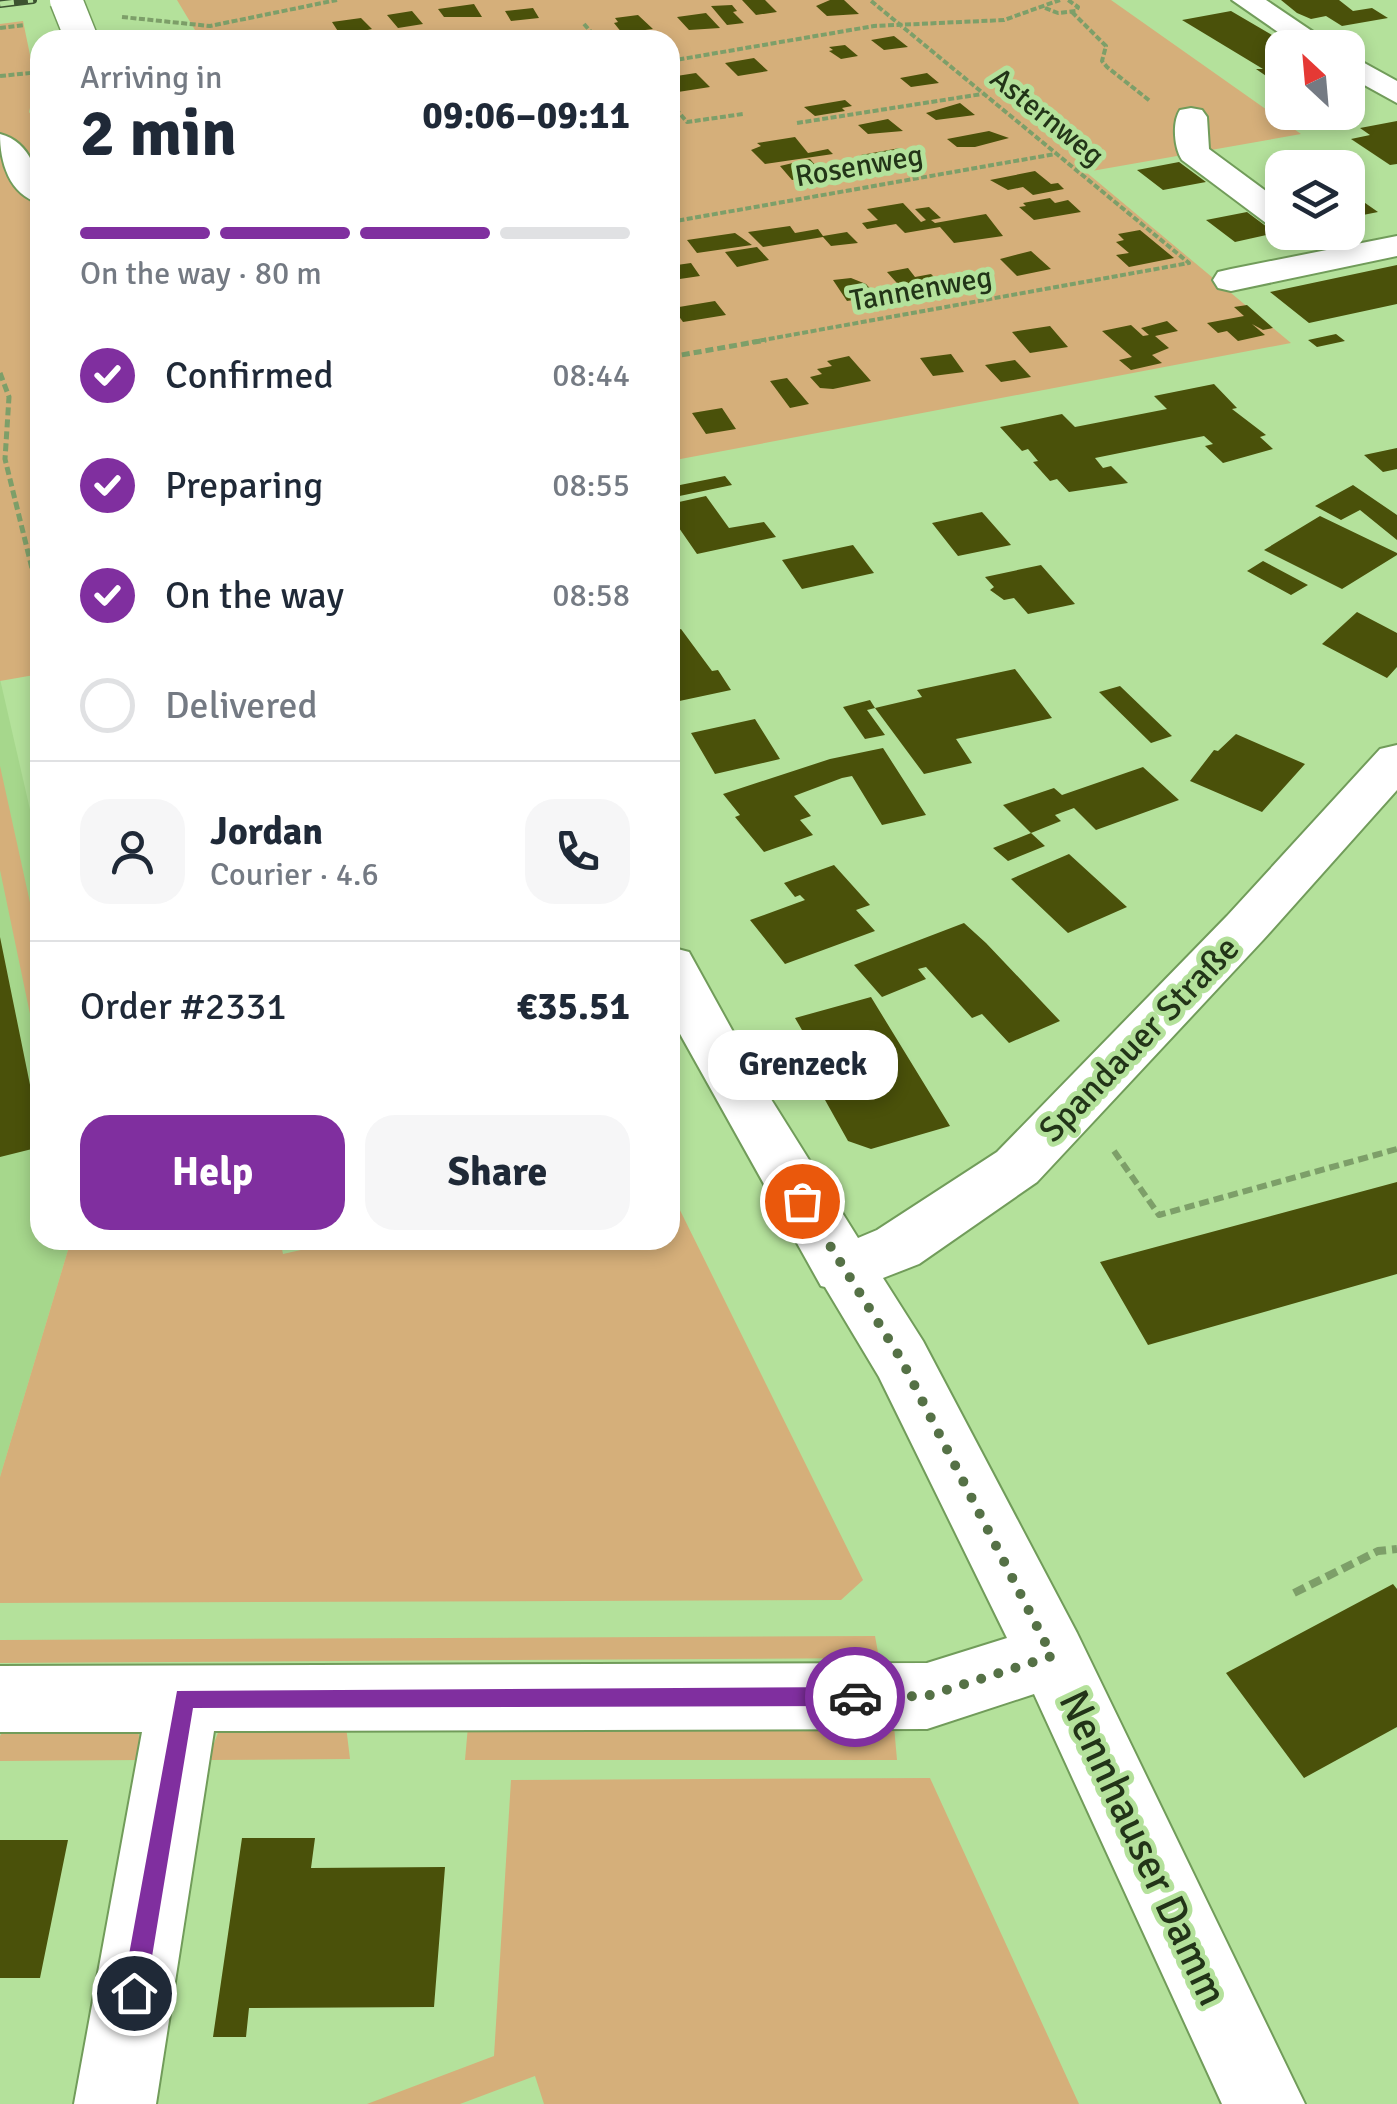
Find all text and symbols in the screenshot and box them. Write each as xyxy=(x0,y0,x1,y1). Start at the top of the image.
north arrow xyxy=(1265,30,1365,130)
map controls xyxy=(1265,30,1365,250)
text: Arriving in xyxy=(80,58,222,97)
street label: Asternweg xyxy=(983,60,1111,174)
text: 09:06–09:11 xyxy=(422,92,630,139)
text: 2 min xyxy=(80,94,237,174)
street label: Rosenweg xyxy=(792,137,926,195)
button: layers xyxy=(1265,150,1365,250)
text: On the way · 80 m xyxy=(80,254,322,293)
street label: Tannenweg xyxy=(847,258,995,320)
icon: check xyxy=(80,348,135,403)
text: Confirmed xyxy=(165,352,334,399)
text: 08:44 xyxy=(552,356,630,395)
icon: check xyxy=(80,458,135,513)
text: Preparing xyxy=(165,462,323,509)
text: 08:55 xyxy=(552,466,630,505)
icon: check xyxy=(80,568,135,623)
text: On the way xyxy=(165,572,344,619)
text: 08:58 xyxy=(552,576,630,615)
text: Delivered xyxy=(165,682,318,729)
button: person xyxy=(80,799,185,904)
button: phone xyxy=(525,799,630,904)
text: Jordan xyxy=(210,808,323,855)
text: Courier · 4.6 xyxy=(210,855,379,894)
street label: Spandauer Straße xyxy=(1030,927,1248,1151)
text: Order #2331 xyxy=(80,983,287,1030)
text: €35.51 xyxy=(517,983,630,1030)
callout: Grenzeck xyxy=(707,1031,897,1101)
text: Grenzeck xyxy=(739,1045,867,1084)
button: Help xyxy=(80,1115,345,1230)
button: Share xyxy=(365,1115,630,1230)
pin xyxy=(760,1159,845,1244)
icon: bag xyxy=(775,1174,830,1229)
courier xyxy=(805,1647,905,1747)
icon: car xyxy=(828,1670,883,1725)
street label: Nennhauser Damm xyxy=(1048,1682,1238,2014)
pin xyxy=(92,1951,177,2036)
icon: home xyxy=(107,1966,162,2021)

